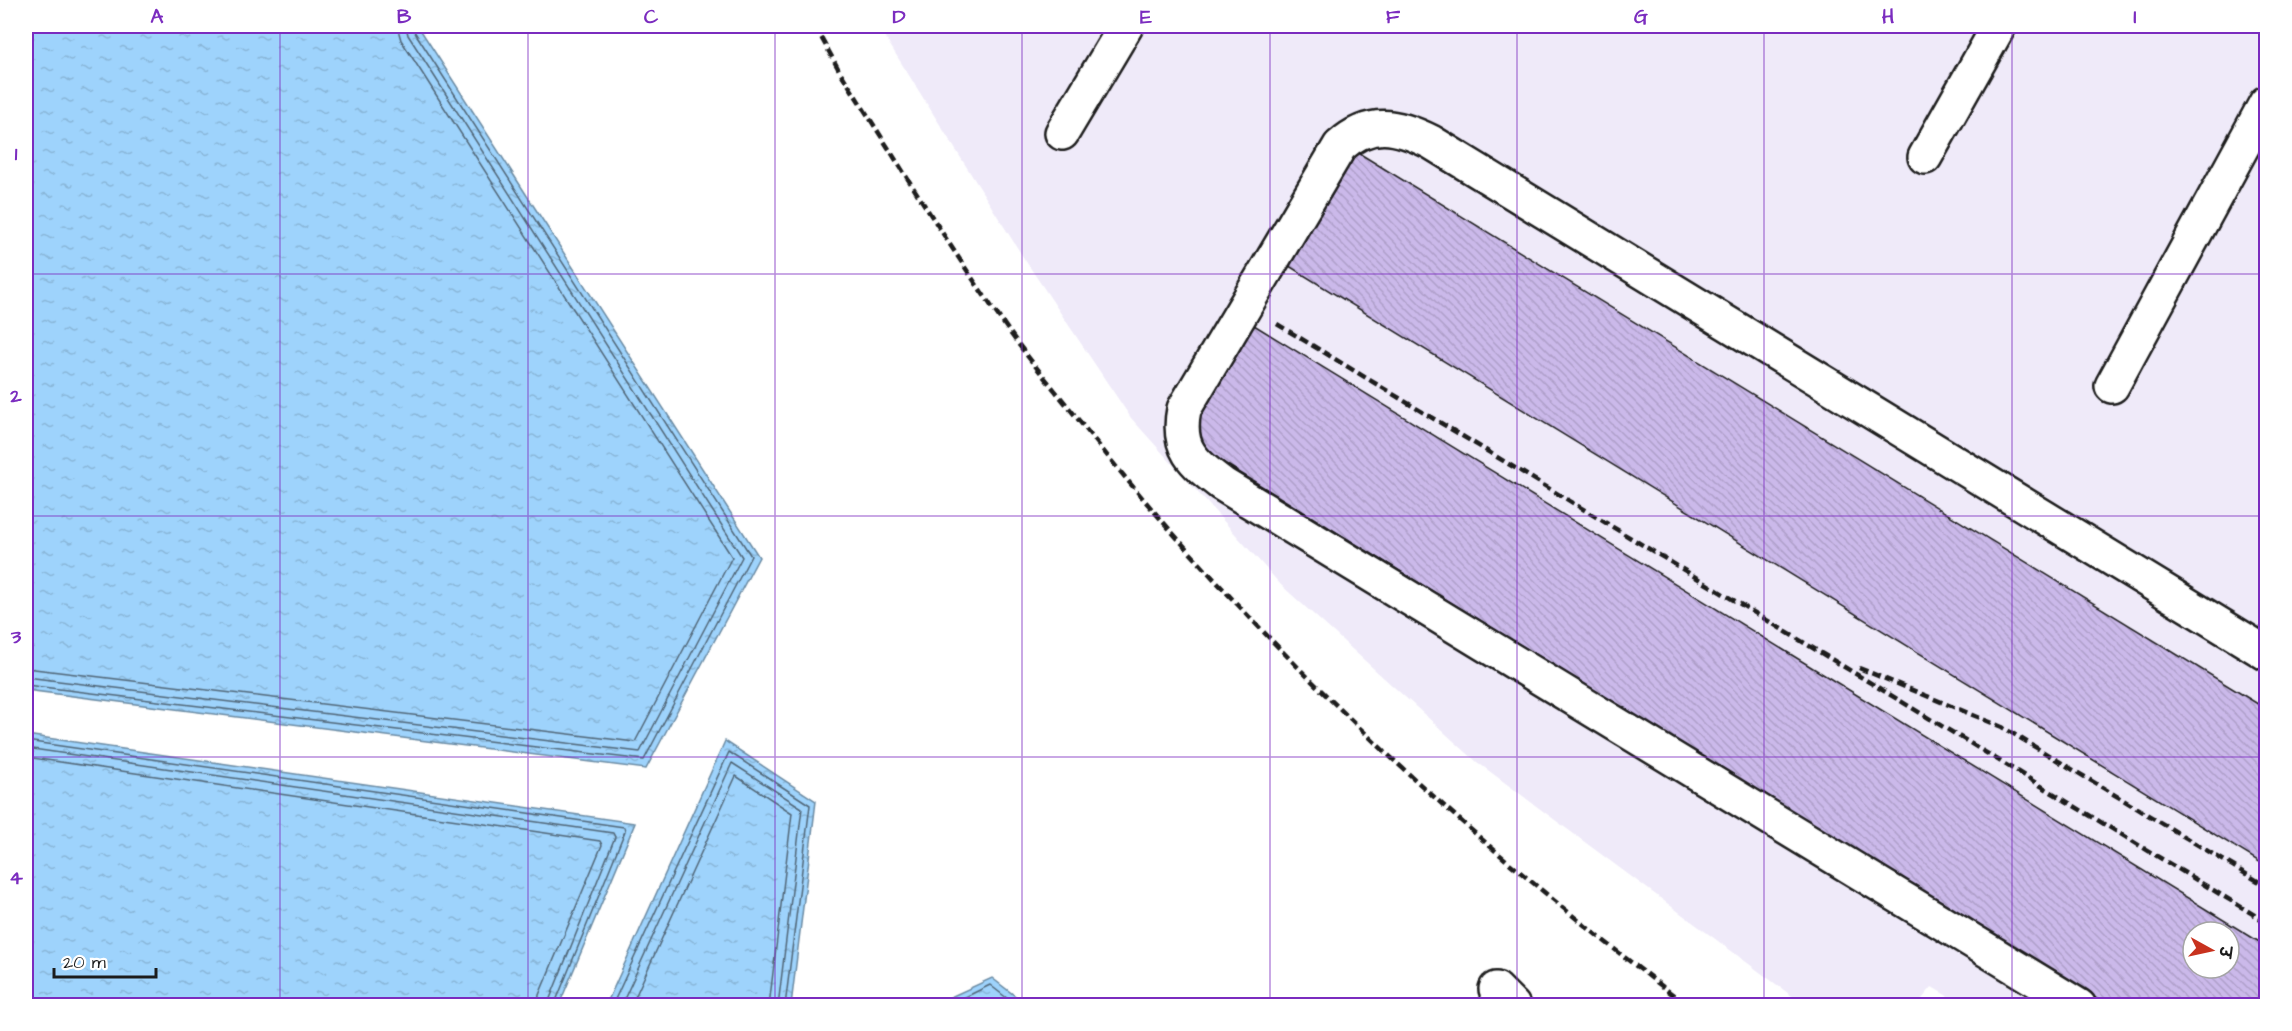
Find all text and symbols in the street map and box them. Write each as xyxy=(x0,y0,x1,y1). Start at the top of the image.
text: A xyxy=(151,3,164,31)
text: B xyxy=(397,3,412,31)
text: C xyxy=(644,3,659,31)
text: D xyxy=(893,3,906,31)
text: E xyxy=(1140,3,1152,31)
text: F xyxy=(1386,3,1401,31)
text: G xyxy=(1634,3,1648,31)
text: H xyxy=(1882,3,1894,31)
text: I xyxy=(2133,3,2137,31)
text: 1 xyxy=(15,140,18,168)
text: 2 xyxy=(9,382,22,410)
text: 3 xyxy=(10,623,22,651)
text: 4 xyxy=(9,864,23,892)
north arrow xyxy=(2181,920,2241,980)
scale bar xyxy=(54,941,156,979)
text: उ xyxy=(2213,943,2237,960)
text: 20 m xyxy=(63,950,106,975)

